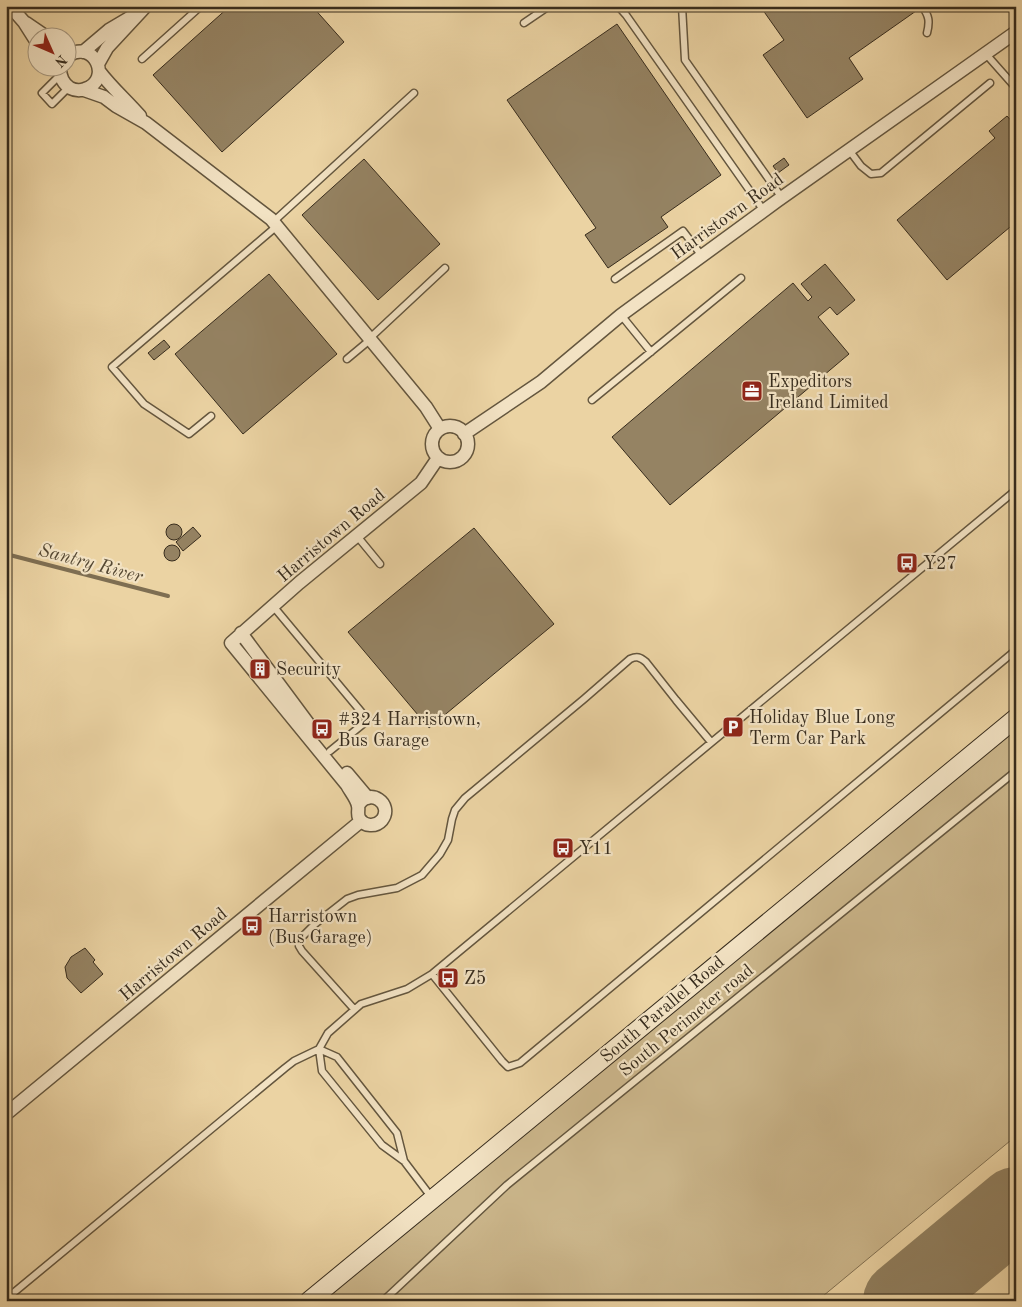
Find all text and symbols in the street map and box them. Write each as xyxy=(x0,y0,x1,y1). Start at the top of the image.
north arrow xyxy=(28,28,78,78)
text: N xyxy=(52,52,69,69)
street label: Harristown Road xyxy=(668,170,787,264)
place label: Expeditors Ireland Limited xyxy=(768,373,889,412)
office icon: Expeditors Ireland Limited xyxy=(740,379,764,403)
street label: Harristown Road xyxy=(274,486,389,586)
water label: Santry River xyxy=(36,541,145,588)
bus stop icon: Y27 xyxy=(895,551,919,575)
place label: Y27 xyxy=(923,555,957,573)
building icon: Security xyxy=(248,657,272,681)
place label: Security xyxy=(276,661,341,679)
place label: Holiday Blue Long Term Car Park xyxy=(749,709,895,748)
place label: #324 Harristown, Bus Garage xyxy=(338,711,481,750)
parking icon: Holiday Blue Long Term Car Park xyxy=(721,715,745,739)
bus stop icon: #324 Harristown, Bus Garage xyxy=(310,717,334,741)
bus stop icon: Y11 xyxy=(551,836,575,860)
place label: Y11 xyxy=(579,840,613,858)
street label: Harristown Road xyxy=(116,905,231,1005)
place label: Harristown (Bus Garage) xyxy=(268,908,372,947)
bus stop icon: Harristown (Bus Garage) xyxy=(240,914,264,938)
street label: South Parallel Road xyxy=(597,953,728,1067)
street label: South Perimeter road xyxy=(616,961,757,1080)
bus stop icon: Z5 xyxy=(436,966,460,990)
place label: Z5 xyxy=(464,970,486,988)

